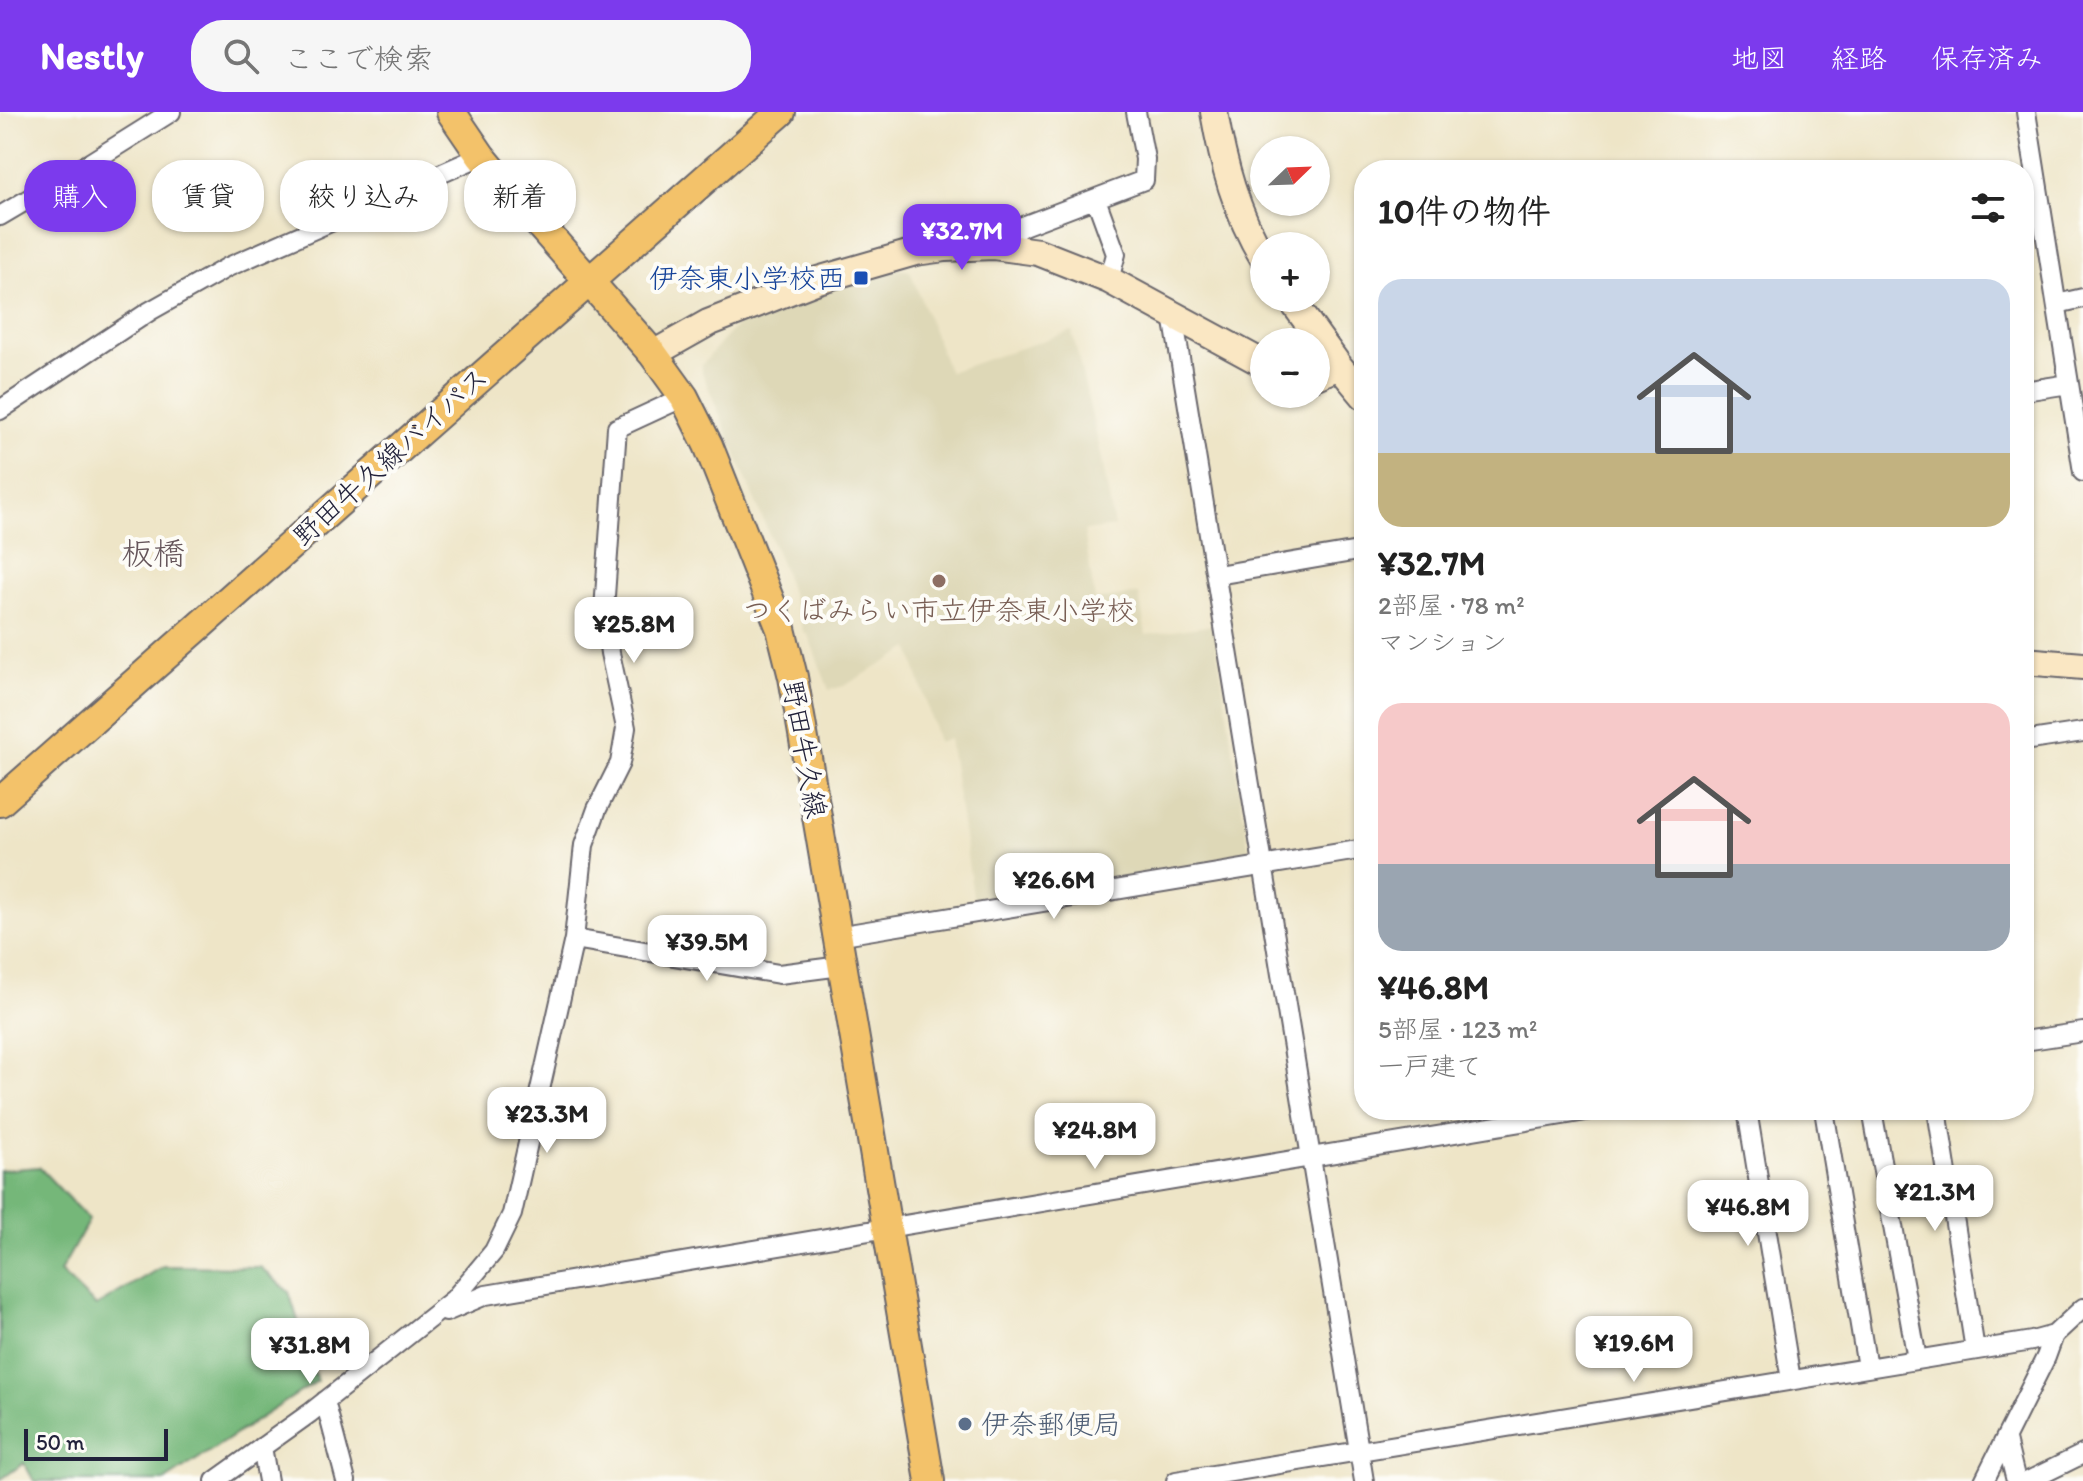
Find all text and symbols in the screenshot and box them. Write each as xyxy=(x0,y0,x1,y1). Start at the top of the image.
search box xyxy=(191,20,751,92)
text: Nestly xyxy=(40,33,143,79)
icon: search xyxy=(219,34,263,78)
text: ここで検索 xyxy=(283,40,433,77)
text: 地図 xyxy=(1731,41,1787,75)
text: 経路 xyxy=(1831,41,1887,75)
text: 保存済み xyxy=(1931,41,2043,75)
north arrow xyxy=(1250,136,1330,216)
map controls xyxy=(1250,136,1330,408)
chip: 購入 xyxy=(24,160,136,232)
chip: 賃貸 xyxy=(152,160,264,232)
chip: 絞り込み xyxy=(280,160,448,232)
chip: 新着 xyxy=(464,160,576,232)
icon: filters xyxy=(1966,186,2010,230)
text: 10件の物件 xyxy=(1378,191,1551,232)
pin: ¥32.7M xyxy=(897,204,1027,272)
text: ¥32.7M xyxy=(921,214,1003,246)
button: + xyxy=(1250,232,1330,312)
place label: 伊奈東小学校西 xyxy=(649,261,845,295)
marker: 伊奈東小学校西 xyxy=(852,269,870,287)
button: − xyxy=(1250,328,1330,408)
icon: home xyxy=(1622,331,1766,475)
street label: 野田牛久線バイパス xyxy=(285,359,495,553)
district label: 板橋 xyxy=(121,534,185,572)
text: ¥32.7M xyxy=(1378,543,1485,584)
marker: つくばみらい市立伊奈東小学校 xyxy=(930,572,948,590)
text: 2部屋 · 78 m² xyxy=(1378,589,1525,621)
place label: つくばみらい市立伊奈東小学校 xyxy=(743,593,1135,627)
pin: ¥25.8M xyxy=(569,597,699,665)
text: ¥25.8M xyxy=(593,607,675,639)
text: マンション xyxy=(1378,626,1507,658)
street label: 野田牛久線 xyxy=(776,677,834,821)
icon: home xyxy=(1622,755,1766,899)
pin: ¥26.6M xyxy=(989,853,1119,921)
text: ¥26.6M xyxy=(1013,863,1095,895)
pin: ¥39.5M xyxy=(642,915,772,983)
text: ¥39.5M xyxy=(666,925,748,957)
text: ¥46.8M xyxy=(1378,967,1489,1008)
text: 5部屋 · 123 m² xyxy=(1378,1013,1537,1045)
text: 一戸建て xyxy=(1378,1050,1482,1082)
pin: ¥23.3M xyxy=(482,1087,612,1155)
text: ¥23.3M xyxy=(505,1097,589,1129)
pin: ¥24.8M xyxy=(1030,1103,1160,1171)
text: ¥24.8M xyxy=(1053,1113,1137,1145)
pin: ¥21.3M xyxy=(1870,1165,2000,1233)
text: ¥21.3M xyxy=(1894,1175,1976,1207)
pin: ¥46.8M xyxy=(1683,1180,1813,1248)
text: ¥46.8M xyxy=(1705,1190,1791,1222)
pin: ¥19.6M xyxy=(1569,1316,1699,1384)
pin: ¥31.8M xyxy=(245,1318,375,1386)
text: ¥19.6M xyxy=(1594,1326,1674,1358)
text: ¥31.8M xyxy=(269,1328,351,1360)
place label: 伊奈郵便局 xyxy=(981,1407,1121,1441)
marker: 伊奈郵便局 xyxy=(956,1415,974,1433)
scale bar xyxy=(24,1425,168,1461)
text: 50 m xyxy=(36,1429,85,1456)

